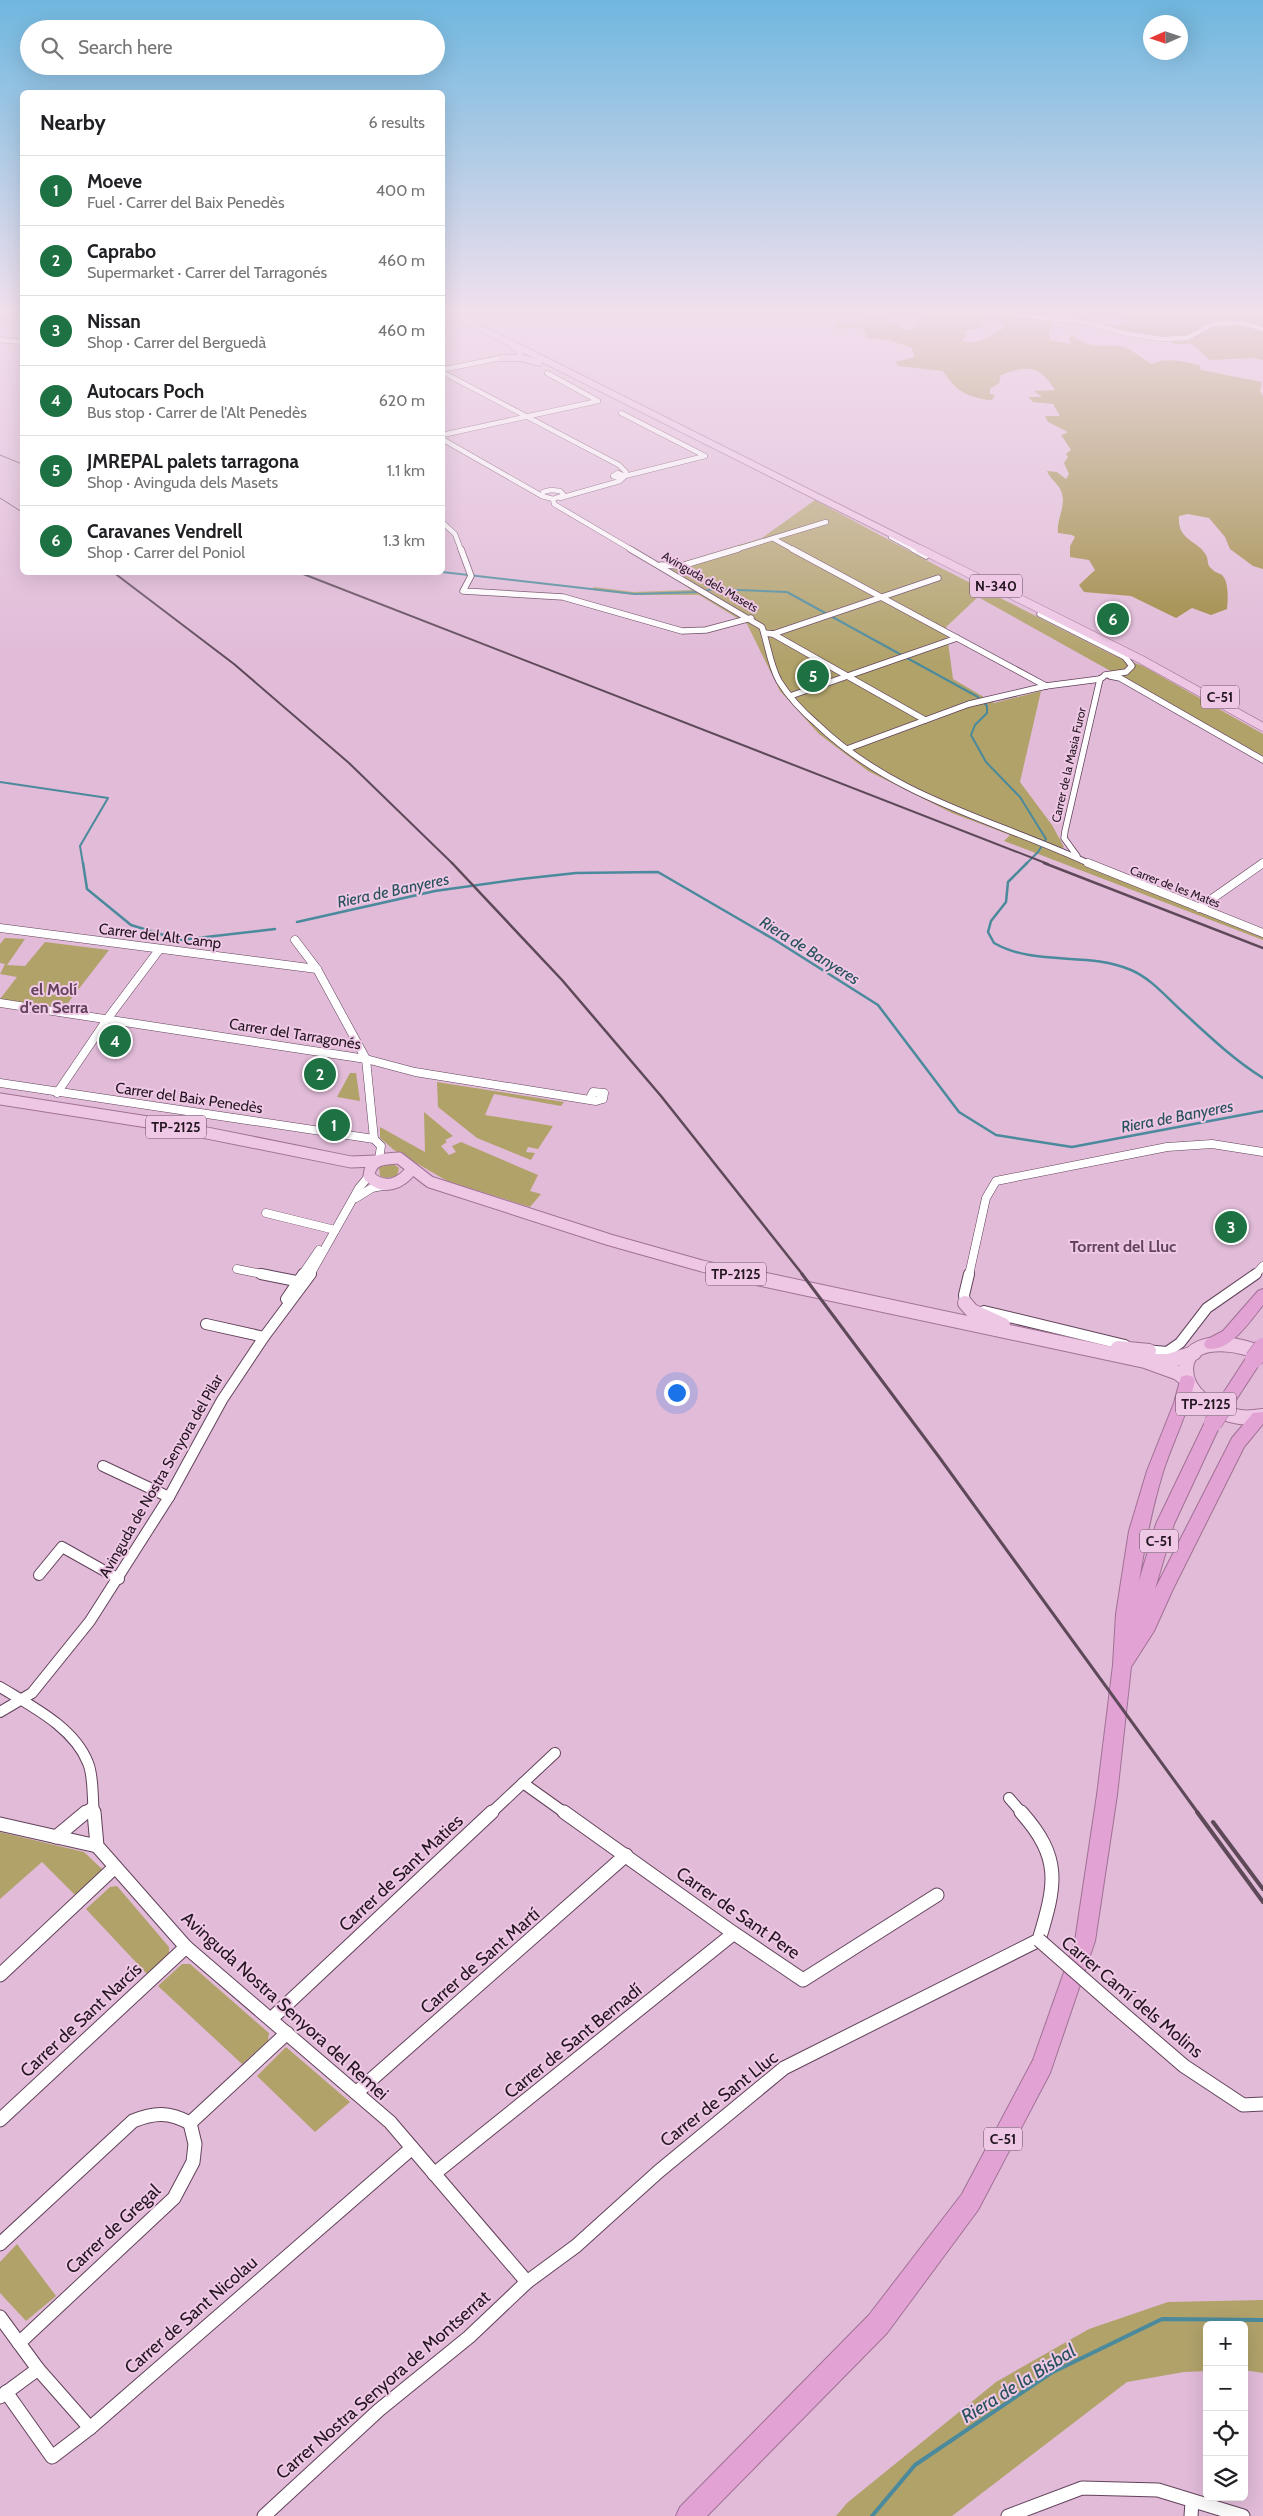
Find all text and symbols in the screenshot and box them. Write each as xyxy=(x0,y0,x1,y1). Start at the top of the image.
north arrow xyxy=(1143,15,1188,60)
search box xyxy=(20,20,445,75)
icon: search xyxy=(38,34,66,62)
text: Search here xyxy=(78,36,172,59)
text: Nearby xyxy=(40,110,106,135)
text: 6 results xyxy=(369,113,425,132)
text: Moeve xyxy=(87,170,142,193)
text: 1 xyxy=(53,181,59,200)
text: 400 m xyxy=(376,181,425,200)
text: Fuel · Carrer del Baix Penedès xyxy=(87,193,285,212)
text: Caprabo xyxy=(87,240,156,263)
text: 2 xyxy=(52,251,60,270)
text: 460 m xyxy=(378,251,425,270)
text: Supermarket · Carrer del Tarragonés xyxy=(87,263,327,282)
text: Nissan xyxy=(87,310,141,333)
text: 3 xyxy=(52,321,60,340)
text: 460 m xyxy=(378,321,425,340)
text: Shop · Carrer del Berguedà xyxy=(87,333,266,352)
text: Autocars Poch xyxy=(87,380,204,403)
text: 4 xyxy=(51,391,61,410)
text: 620 m xyxy=(379,391,425,410)
text: Bus stop · Carrer de l'Alt Penedès xyxy=(87,403,307,422)
text: JMREPAL palets tarragona xyxy=(87,450,299,473)
text: 5 xyxy=(52,461,60,480)
text: 1.1 km xyxy=(387,461,425,480)
text: Shop · Avinguda dels Masets xyxy=(87,473,278,492)
text: Caravanes Vendrell xyxy=(87,520,242,543)
text: 6 xyxy=(52,531,61,550)
text: 1.3 km xyxy=(383,531,425,550)
text: Shop · Carrer del Poniol xyxy=(87,543,245,562)
street label: Avinguda dels Masets xyxy=(660,548,761,615)
road number: N-340 xyxy=(970,574,1022,598)
pin: 6 xyxy=(1097,600,1129,638)
pin: 5 xyxy=(797,657,829,695)
road number: C-51 xyxy=(1201,686,1239,709)
street label: Carrer de la Masia Furor xyxy=(1048,706,1089,824)
street label: Carrer de les Mates xyxy=(1128,862,1223,911)
water label: Riera de Banyeres xyxy=(335,869,451,912)
water label: Riera de Banyeres xyxy=(756,912,863,989)
street label: Carrer del Alt Camp xyxy=(98,920,222,952)
district label: el Molí d'en Serra xyxy=(20,980,88,1017)
street label: Carrer del Tarragonés xyxy=(228,1015,362,1053)
pin: 4 xyxy=(99,1022,131,1060)
pin: 2 xyxy=(304,1055,336,1093)
street label: Carrer del Baix Penedès xyxy=(114,1079,264,1117)
water label: Riera de Banyeres xyxy=(1119,1096,1235,1137)
pin: 1 xyxy=(318,1106,350,1144)
road number: TP-2125 xyxy=(146,1116,206,1138)
pin: 3 xyxy=(1215,1208,1247,1246)
district label: Torrent del Lluc xyxy=(1070,1237,1176,1256)
road number: TP-2125 xyxy=(706,1262,766,1286)
street label: Avinguda de Nostra Senyora del Pilar xyxy=(95,1371,227,1581)
your location xyxy=(664,1380,690,1406)
road number: TP-2125 xyxy=(1176,1392,1236,1416)
road number: C-51 xyxy=(1140,1530,1178,1552)
street label: Carrer de Sant Maties xyxy=(334,1810,468,1936)
street label: Carrer de Sant Pere xyxy=(672,1862,804,1964)
street label: Carrer de Sant Martí xyxy=(416,1903,544,2019)
street label: Avinguda Nostra Senyora del Remei xyxy=(177,1907,393,2105)
street label: Carrer Camí dels Molins xyxy=(1057,1931,1207,2063)
street label: Carrer de Sant Narcís xyxy=(16,1958,146,2082)
street label: Carrer de Sant Bernadí xyxy=(500,1979,646,2103)
street label: Carrer de Sant Lluc xyxy=(656,2046,782,2152)
road number: C-51 xyxy=(984,2128,1022,2150)
street label: Carrer de Gregal xyxy=(61,2179,166,2279)
street label: Carrer de Sant Nicolau xyxy=(120,2251,262,2379)
street label: Carrer Nostra Senyora de Montserrat xyxy=(271,2286,495,2484)
map controls xyxy=(1203,2321,1248,2501)
button: + xyxy=(1203,2321,1248,2366)
water label: Riera de la Bisbal xyxy=(957,2339,1080,2428)
button: − xyxy=(1203,2366,1248,2411)
button: locate xyxy=(1203,2411,1248,2456)
button: layers xyxy=(1203,2456,1248,2501)

